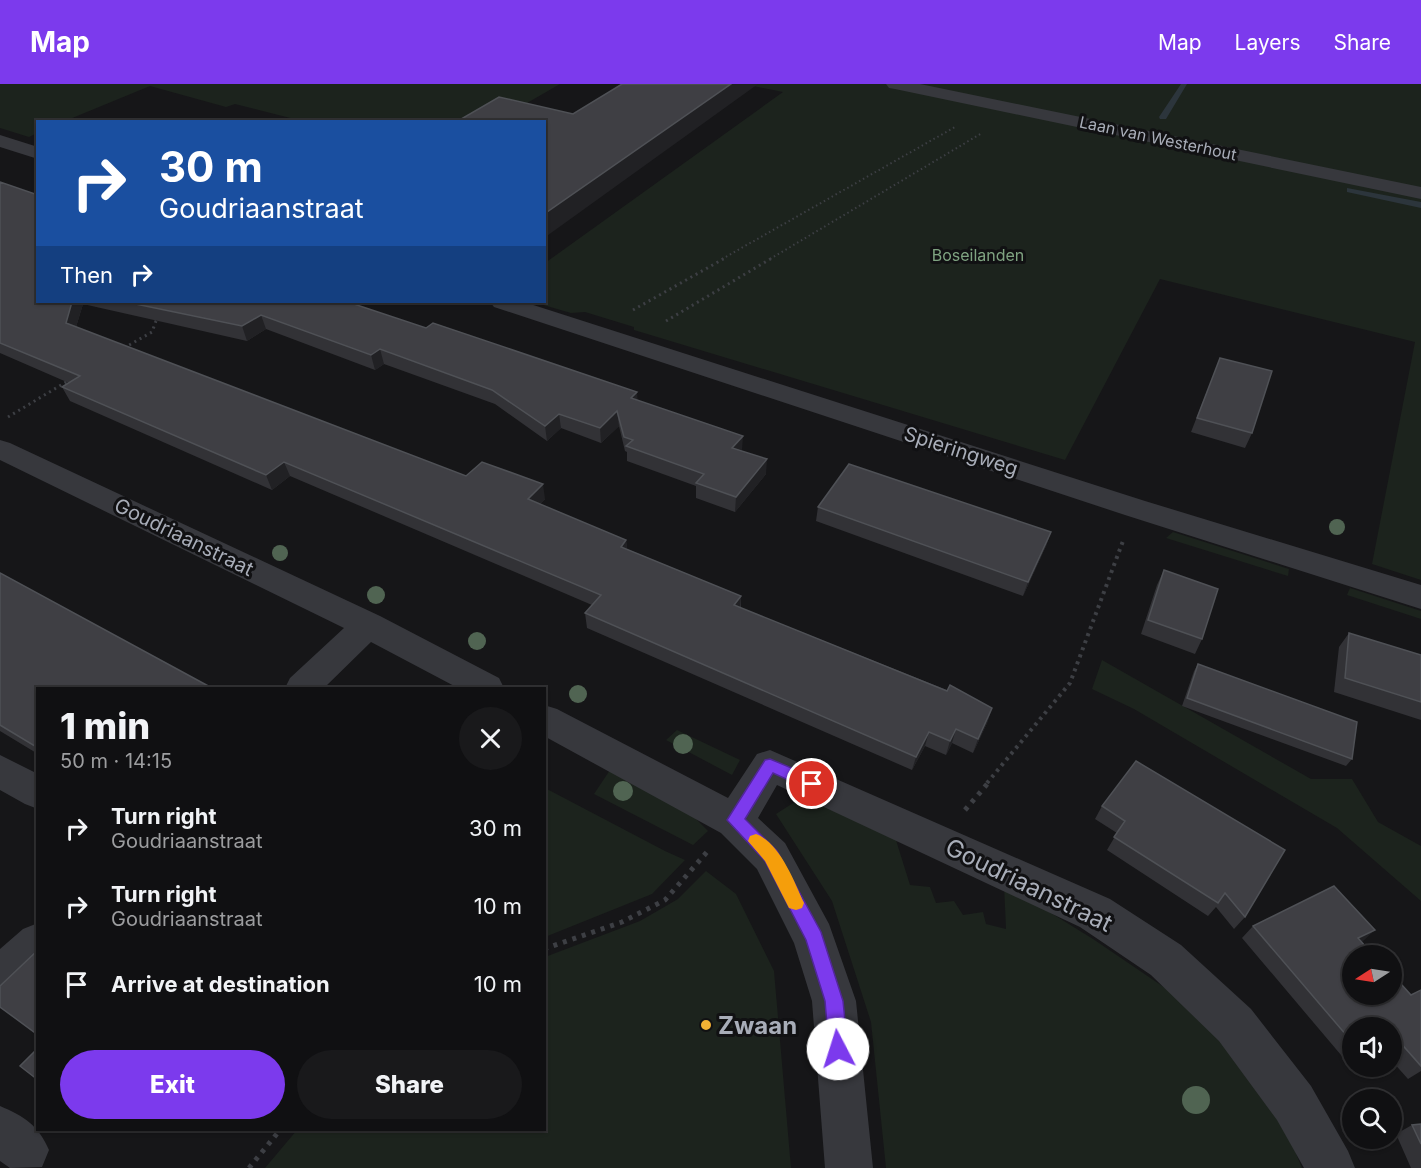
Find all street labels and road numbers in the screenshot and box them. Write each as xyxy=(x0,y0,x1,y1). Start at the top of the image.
street label: Laan van Westerhout xyxy=(1078,112,1238,164)
street label: Spieringweg xyxy=(901,421,1021,481)
street label: Goudriaanstraat xyxy=(111,493,258,581)
street label: Goudriaanstraat xyxy=(941,832,1117,938)

